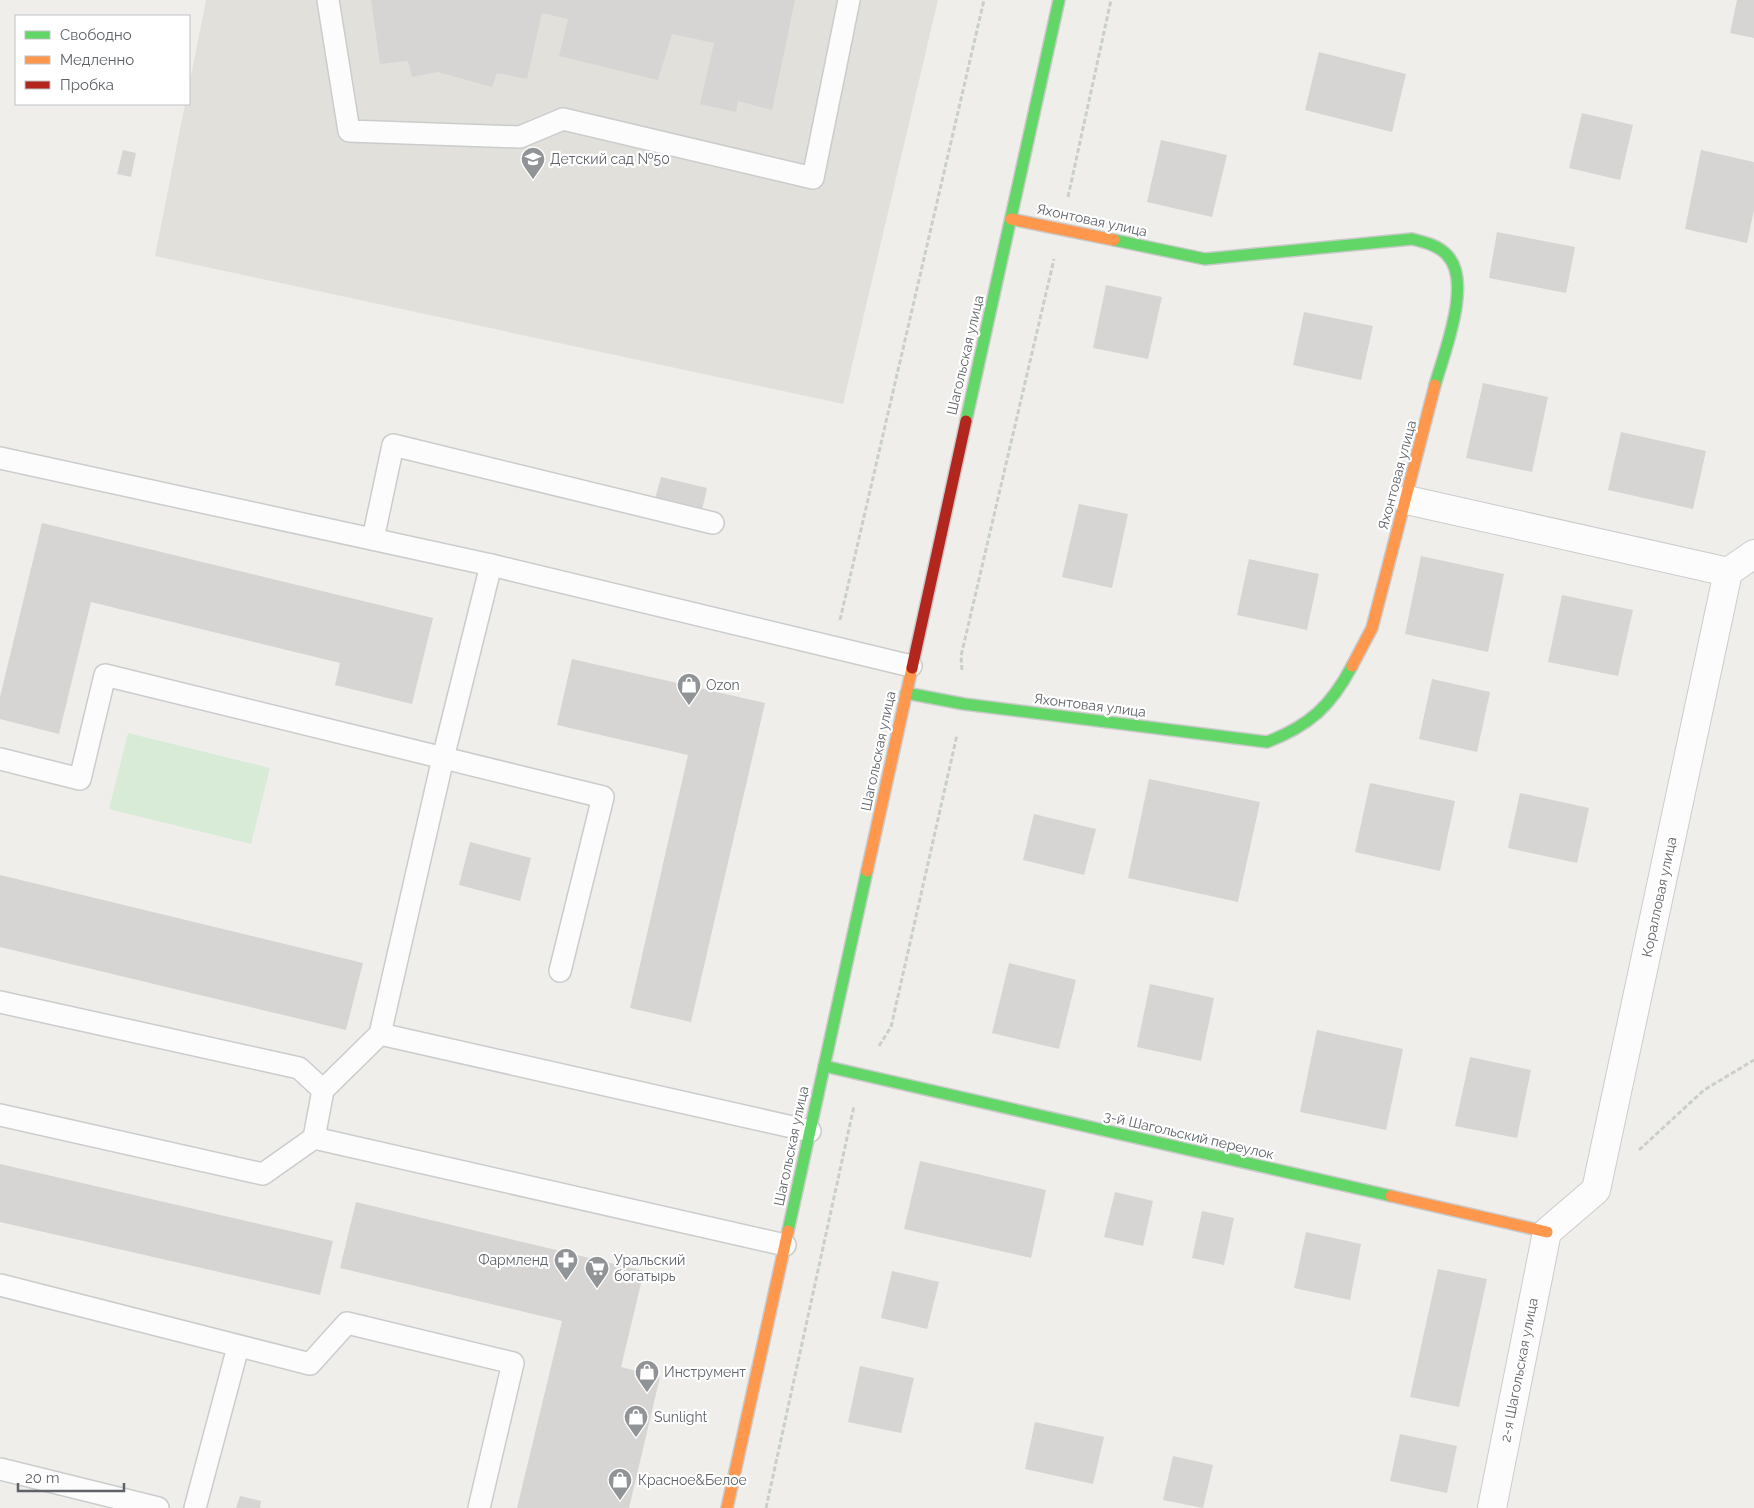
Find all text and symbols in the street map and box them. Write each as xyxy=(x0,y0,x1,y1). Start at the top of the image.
legend xyxy=(15,15,190,105)
text: Свободно xyxy=(60,26,132,44)
text: Медленно xyxy=(60,51,134,69)
text: Пробка xyxy=(60,76,114,94)
school or university icon: Детский сад №50 xyxy=(520,146,546,180)
place label: Детский сад №50 xyxy=(550,151,670,167)
street label: Яхонтовая улица xyxy=(1035,200,1149,240)
street label: Шагольская улица xyxy=(943,294,987,416)
street label: Яхонтовая улица xyxy=(1375,419,1419,531)
shop icon: Ozon xyxy=(676,672,702,706)
place label: Ozon xyxy=(706,677,740,693)
street label: Шагольская улица xyxy=(857,690,899,812)
street label: Яхонтовая улица xyxy=(1033,690,1147,720)
street label: Коралловая улица xyxy=(1638,835,1680,959)
street label: Шагольская улица xyxy=(770,1085,812,1207)
street label: 3-й Шагольский переулок xyxy=(1102,1108,1276,1162)
pharmacy icon: Фармленд xyxy=(553,1247,579,1281)
place label: Фармленд xyxy=(478,1252,548,1268)
place label: Уральский богатырь xyxy=(614,1252,685,1284)
supermarket icon: Уральский богатырь xyxy=(584,1255,610,1289)
street label: 2-я Шагольская улица xyxy=(1497,1297,1541,1443)
shop icon: Инструмент xyxy=(634,1359,660,1393)
place label: Инструмент xyxy=(664,1364,746,1380)
shop icon: Sunlight xyxy=(623,1404,649,1438)
place label: Sunlight xyxy=(654,1409,708,1425)
scale bar xyxy=(18,1460,124,1492)
shop icon: Красное&Белое xyxy=(607,1467,633,1501)
text: 20 m xyxy=(25,1469,60,1487)
place label: Красное&Белое xyxy=(638,1472,747,1488)

